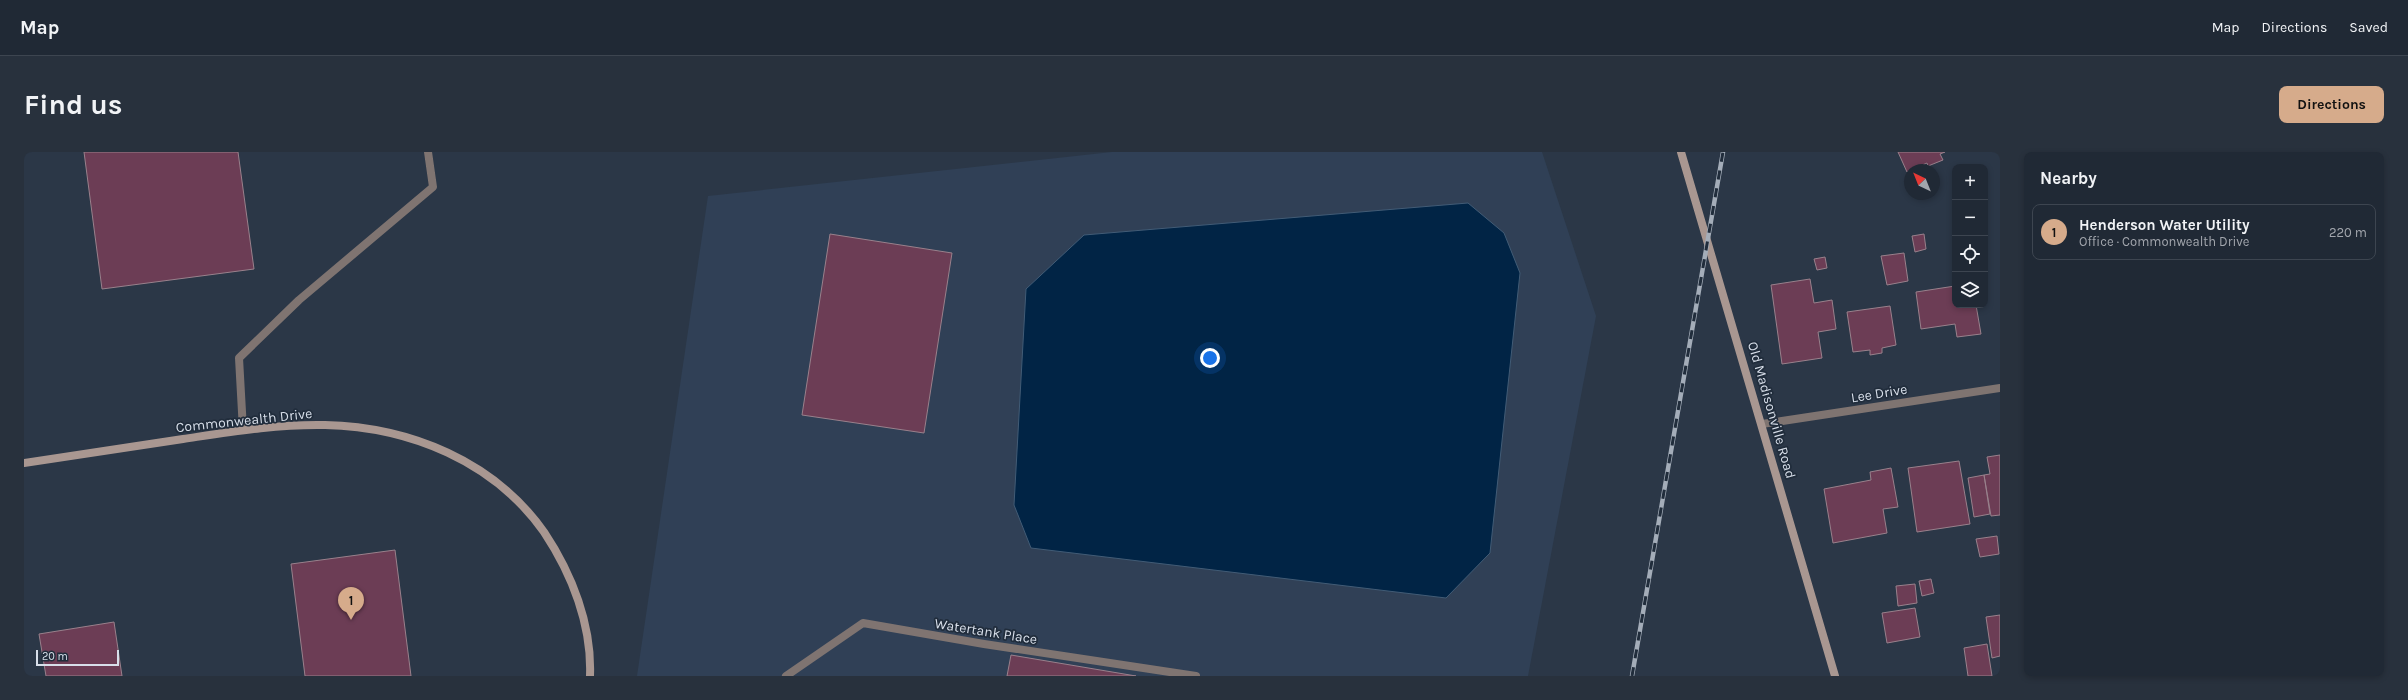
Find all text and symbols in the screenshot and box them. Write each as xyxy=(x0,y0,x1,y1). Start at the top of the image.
text: Map xyxy=(20,17,59,39)
text: Map xyxy=(2212,19,2240,36)
text: Directions xyxy=(2262,19,2327,36)
text: Saved xyxy=(2349,19,2388,36)
button: Directions xyxy=(2279,86,2384,123)
text: Find us xyxy=(24,88,123,121)
north arrow xyxy=(1904,164,1940,200)
map controls xyxy=(1952,164,1988,308)
button: + xyxy=(1952,164,1988,200)
text: Nearby xyxy=(2040,168,2097,188)
button: − xyxy=(1952,200,1988,236)
text: Henderson Water Utility xyxy=(2079,216,2250,234)
text: 1 xyxy=(2052,225,2056,240)
text: 220 m xyxy=(2329,225,2367,240)
text: Office · Commonwealth Drive xyxy=(2079,234,2249,249)
button: locate xyxy=(1952,236,1988,272)
button: layers xyxy=(1952,272,1988,308)
street label: Old Madisonville Road xyxy=(1744,340,1799,481)
your location xyxy=(1200,348,1220,368)
street label: Lee Drive xyxy=(1850,381,1909,406)
street label: Commonwealth Drive xyxy=(175,405,313,436)
pin: 1 xyxy=(338,587,364,620)
street label: Watertank Place xyxy=(933,615,1038,648)
scale bar xyxy=(36,648,119,667)
text: 20 m xyxy=(42,650,68,663)

